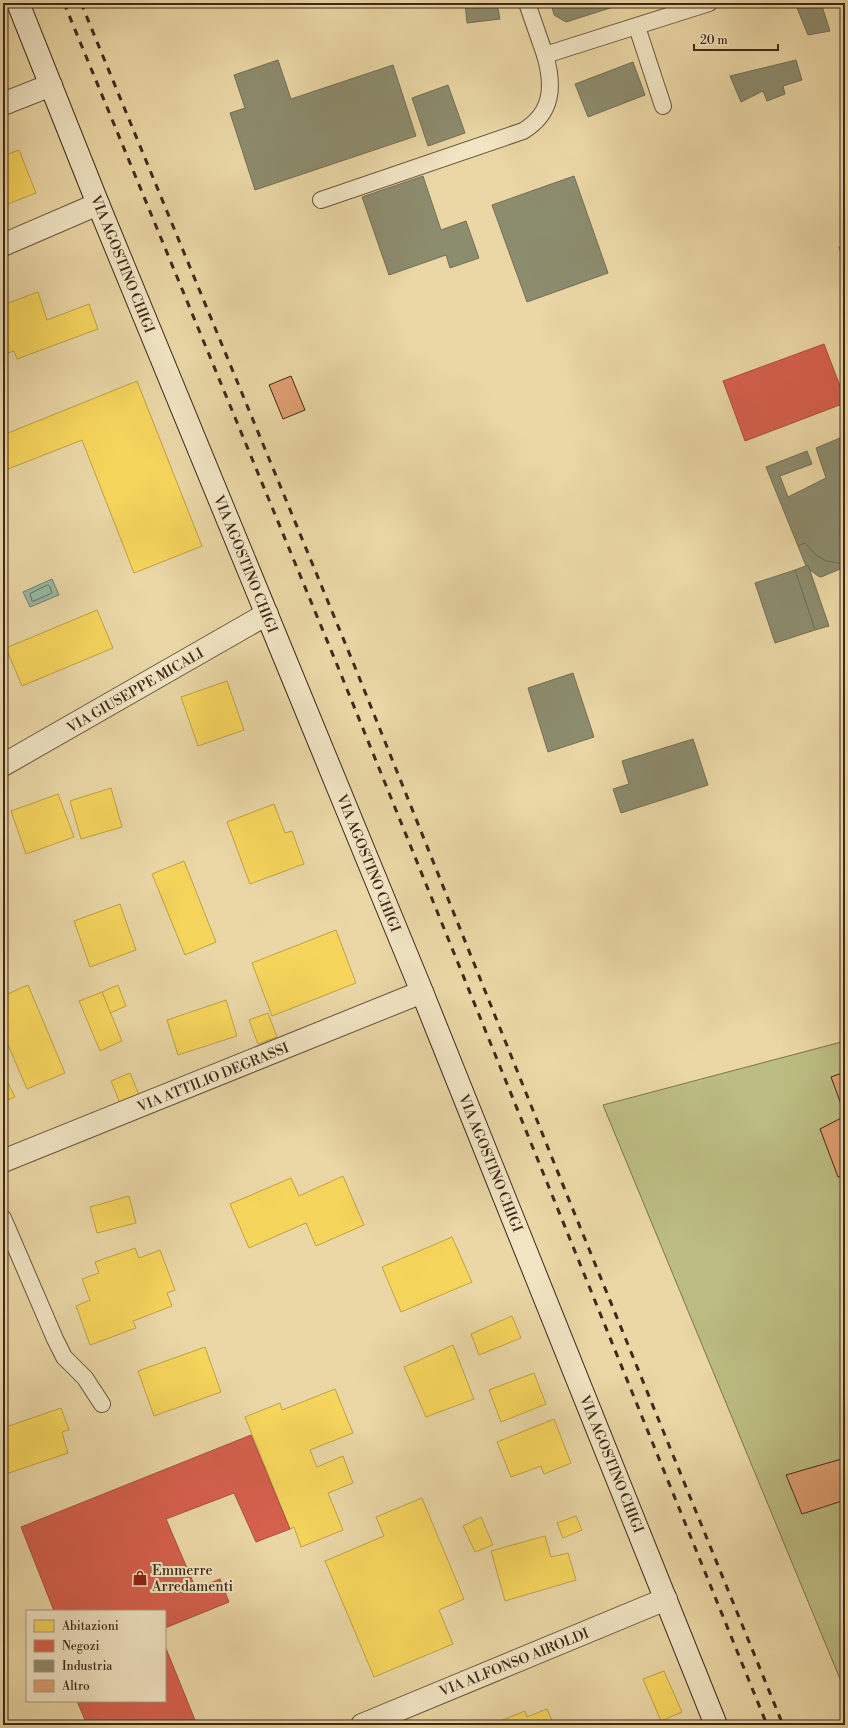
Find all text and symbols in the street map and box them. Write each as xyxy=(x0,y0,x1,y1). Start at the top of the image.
scale bar xyxy=(694,26,778,52)
text: 20 m xyxy=(700,33,728,48)
street label: VIA AGOSTINO CHIGI xyxy=(86,192,158,337)
street label: VIA AGOSTINO CHIGI xyxy=(209,492,281,637)
street label: VIA GIUSEPPE MICALI xyxy=(63,644,208,738)
street label: VIA AGOSTINO CHIGI xyxy=(332,791,404,936)
street label: VIA ATTILIO DEGRASSI xyxy=(134,1039,292,1117)
street label: VIA AGOSTINO CHIGI xyxy=(454,1091,526,1236)
street label: VIA AGOSTINO CHIGI xyxy=(575,1392,647,1537)
place label: Emmerre Arredamenti xyxy=(151,1562,234,1596)
shop icon: Emmerre Arredamenti xyxy=(131,1569,149,1587)
legend xyxy=(26,1610,166,1702)
text: Abitazioni xyxy=(61,1619,119,1634)
street label: VIA ALFONSO AIROLDI xyxy=(436,1624,592,1702)
text: Negozi xyxy=(62,1639,100,1654)
text: Industria xyxy=(62,1659,113,1674)
text: Altro xyxy=(61,1679,90,1694)

